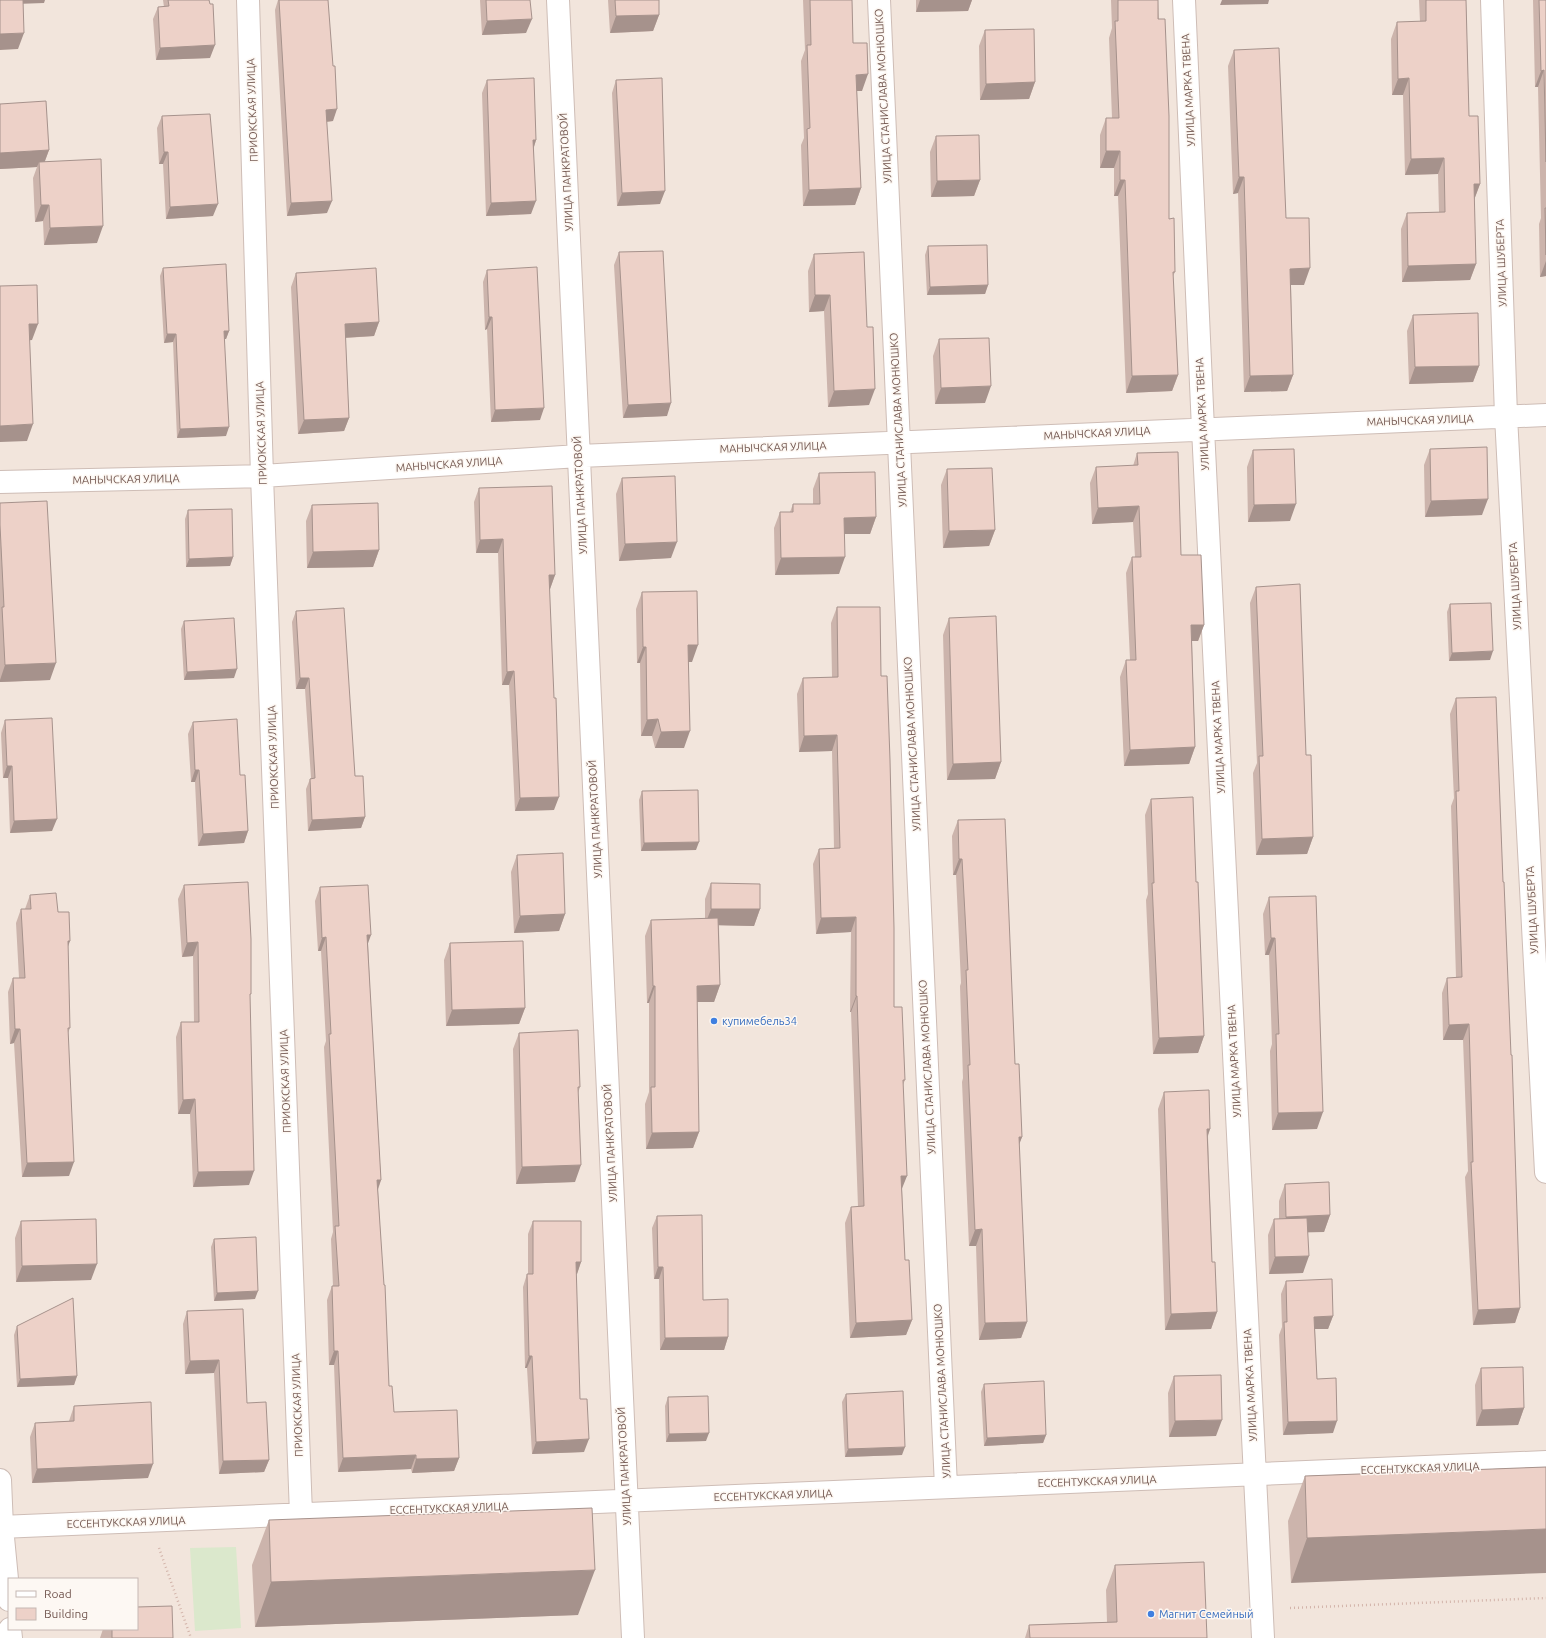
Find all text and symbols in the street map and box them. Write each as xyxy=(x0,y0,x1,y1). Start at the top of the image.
street label: УЛИЦА СТАНИСЛАВА МОНЮШКО xyxy=(872,8,894,184)
street label: УЛИЦА МАРКА ТВЕНА xyxy=(1179,32,1197,147)
street label: ПРИОКСКАЯ УЛИЦА xyxy=(244,57,260,162)
street label: УЛИЦА ПАНКРАТОВОЙ xyxy=(557,112,575,232)
street label: УЛИЦА ШУБЕРТА xyxy=(1493,218,1509,307)
street label: УЛИЦА СТАНИСЛАВА МОНЮШКО xyxy=(887,332,909,508)
street label: УЛИЦА МАРКА ТВЕНА xyxy=(1193,356,1211,471)
street label: ПРИОКСКАЯ УЛИЦА xyxy=(253,380,269,485)
street label: МАНЫЧСКАЯ УЛИЦА xyxy=(1366,412,1475,428)
street label: МАНЫЧСКАЯ УЛИЦА xyxy=(1043,424,1152,442)
street label: УЛИЦА ПАНКРАТОВОЙ xyxy=(571,435,589,555)
street label: МАНЫЧСКАЯ УЛИЦА xyxy=(719,439,828,455)
street label: МАНЫЧСКАЯ УЛИЦА xyxy=(395,454,504,474)
street label: МАНЫЧСКАЯ УЛИЦА xyxy=(72,472,180,486)
street label: УЛИЦА ШУБЕРТА xyxy=(1507,541,1523,630)
street label: УЛИЦА СТАНИСЛАВА МОНЮШКО xyxy=(901,656,923,832)
street label: УЛИЦА МАРКА ТВЕНА xyxy=(1209,679,1227,794)
street label: ПРИОКСКАЯ УЛИЦА xyxy=(265,704,281,809)
street label: УЛИЦА ПАНКРАТОВОЙ xyxy=(586,759,604,879)
street label: УЛИЦА ШУБЕРТА xyxy=(1524,865,1540,954)
street label: УЛИЦА СТАНИСЛАВА МОНЮШКО xyxy=(916,979,938,1155)
street label: УЛИЦА МАРКА ТВЕНА xyxy=(1225,1003,1243,1118)
place label: купимебель34 xyxy=(722,1015,797,1027)
marker: купимебель34 xyxy=(709,1016,719,1026)
street label: ПРИОКСКАЯ УЛИЦА xyxy=(277,1028,293,1133)
street label: УЛИЦА ПАНКРАТОВОЙ xyxy=(601,1083,619,1203)
street label: УЛИЦА СТАНИСЛАВА МОНЮШКО xyxy=(931,1303,953,1479)
street label: УЛИЦА МАРКА ТВЕНА xyxy=(1241,1327,1259,1442)
street label: ПРИОКСКАЯ УЛИЦА xyxy=(289,1352,305,1457)
street label: УЛИЦА ПАНКРАТОВОЙ xyxy=(615,1406,633,1526)
street label: ЕССЕНТУКСКАЯ УЛИЦА xyxy=(1360,1460,1480,1476)
street label: ЕССЕНТУКСКАЯ УЛИЦА xyxy=(1037,1473,1157,1489)
street label: ЕССЕНТУКСКАЯ УЛИЦА xyxy=(713,1487,833,1503)
street label: ЕССЕНТУКСКАЯ УЛИЦА xyxy=(389,1500,509,1516)
street label: ЕССЕНТУКСКАЯ УЛИЦА xyxy=(66,1514,186,1530)
legend xyxy=(8,1578,138,1630)
text: Road xyxy=(44,1587,72,1600)
text: Building xyxy=(44,1607,88,1620)
place label: Магнит Семейный xyxy=(1159,1608,1254,1620)
marker: Магнит Семейный xyxy=(1146,1609,1156,1619)

